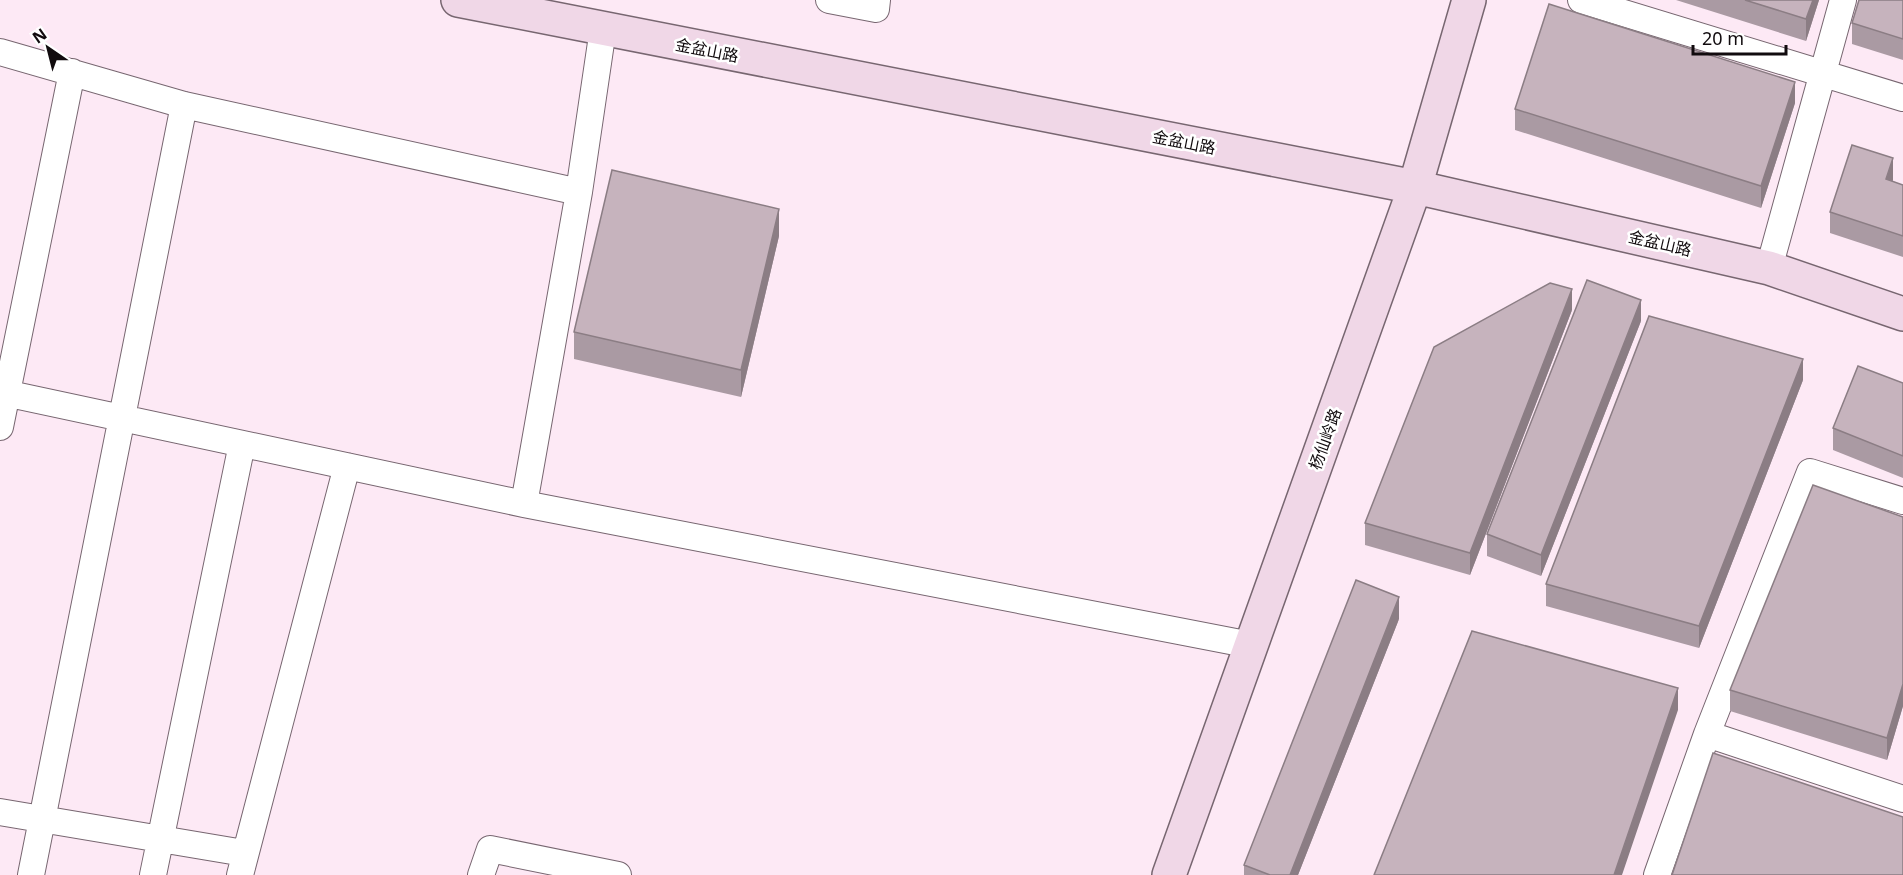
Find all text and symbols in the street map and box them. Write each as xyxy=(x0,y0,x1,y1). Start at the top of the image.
north arrow xyxy=(18,18,78,78)
scale bar xyxy=(1693,18,1786,56)
text: N xyxy=(28,23,51,48)
text: 20 m xyxy=(1702,26,1744,50)
street label: 金盆山路 xyxy=(673,33,741,67)
street label: 金盆山路 xyxy=(1150,125,1218,159)
street label: 金盆山路 xyxy=(1626,225,1694,261)
street label: 杨仙岭路 xyxy=(1304,405,1346,473)

